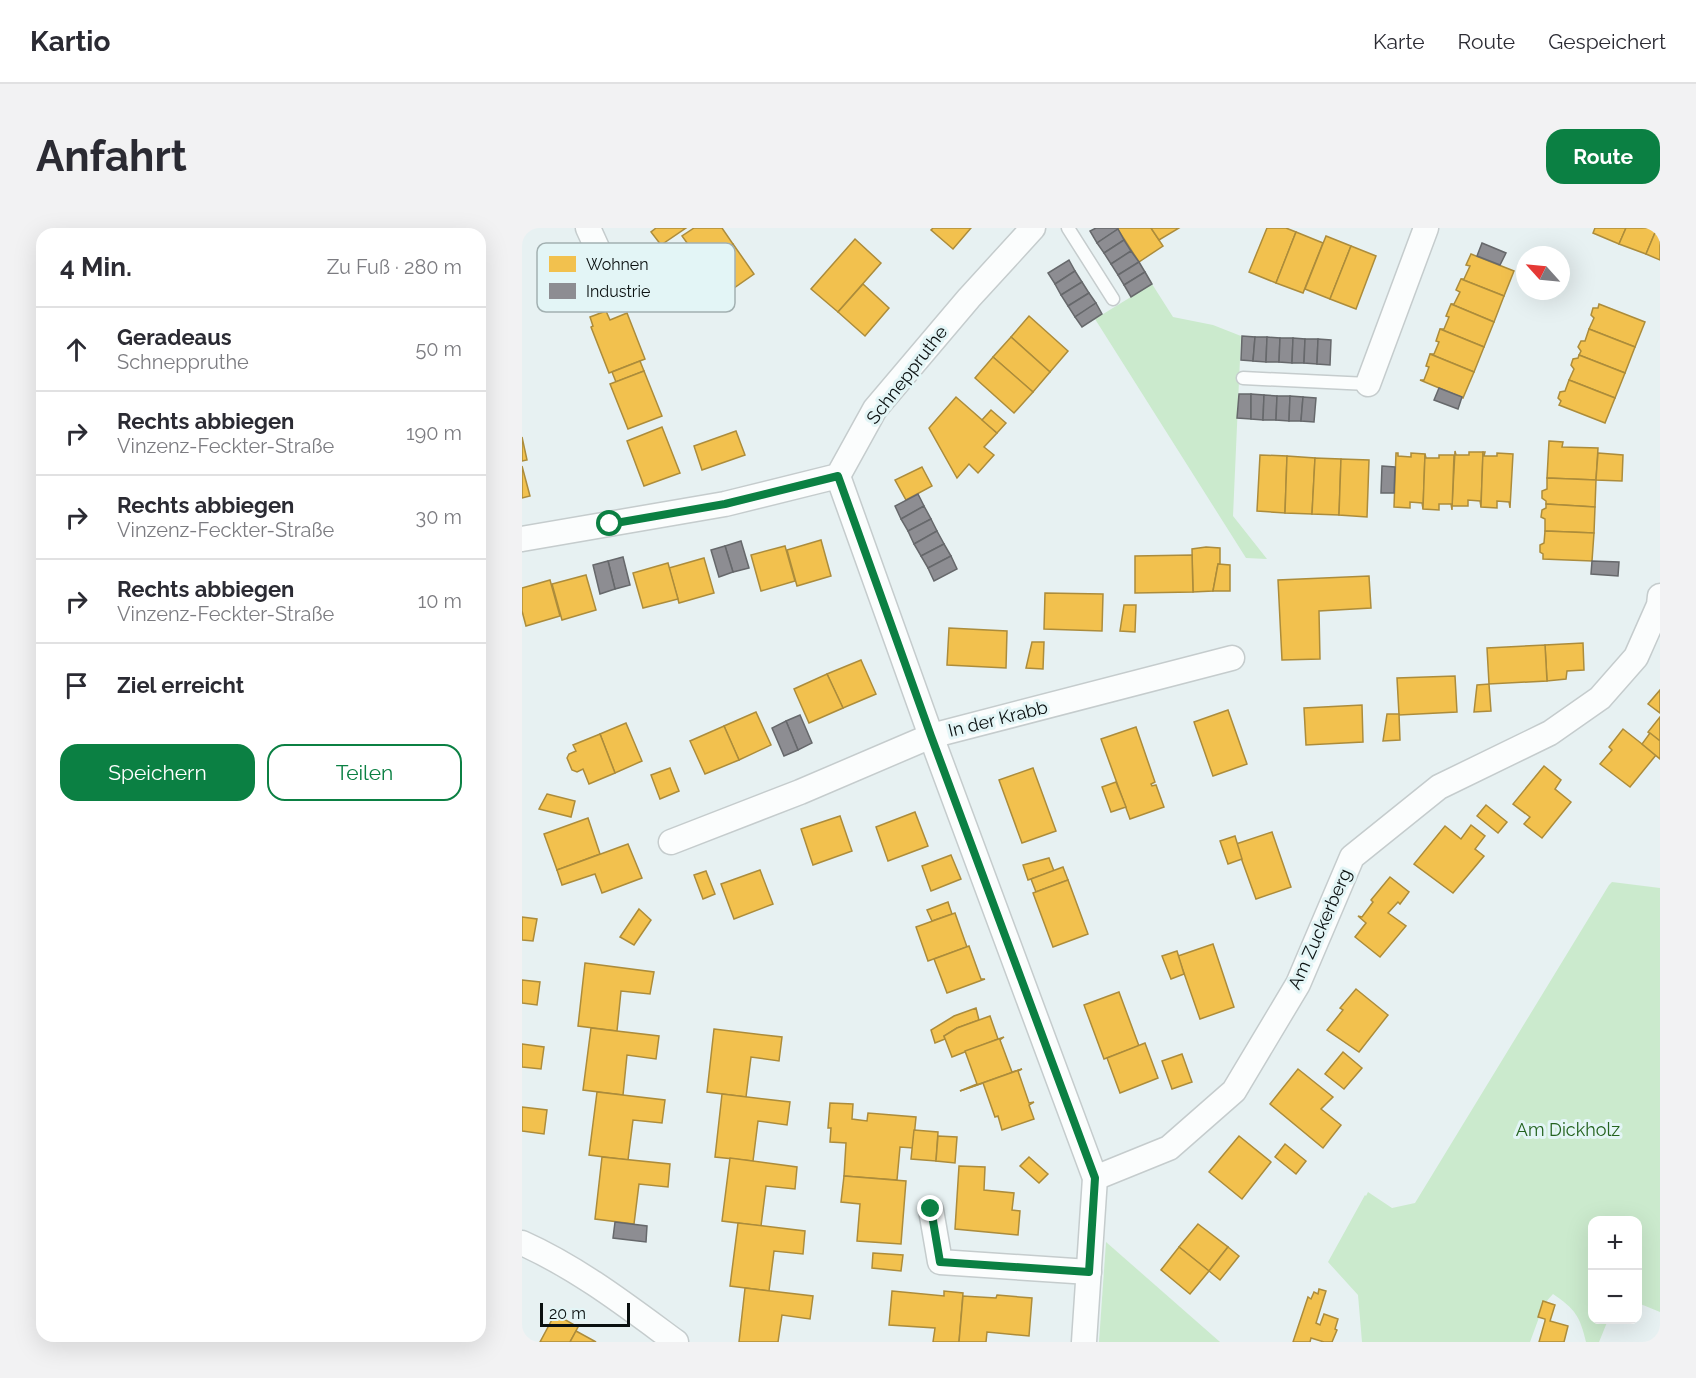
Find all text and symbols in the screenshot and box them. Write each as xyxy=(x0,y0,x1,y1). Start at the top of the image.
text: Kartio xyxy=(30,25,110,58)
text: Karte xyxy=(1373,29,1425,54)
text: Route xyxy=(1458,29,1515,54)
text: Gespeichert xyxy=(1548,29,1666,54)
button: Route xyxy=(1546,129,1660,184)
text: Anfahrt xyxy=(36,132,187,181)
legend xyxy=(537,243,735,312)
north arrow xyxy=(1516,246,1570,300)
text: 4 Min. xyxy=(60,252,132,282)
text: Zu Fuß · 280 m xyxy=(327,255,462,279)
text: Wohnen xyxy=(586,255,649,274)
text: Industrie xyxy=(586,282,650,301)
street label: Schneppruthe xyxy=(862,321,952,428)
text: Geradeaus xyxy=(117,324,232,350)
icon: ahead xyxy=(60,333,93,366)
text: 50 m xyxy=(415,337,462,361)
text: Schneppruthe xyxy=(117,350,249,374)
text: Rechts abbiegen xyxy=(117,408,294,434)
icon: right xyxy=(60,417,93,450)
text: 190 m xyxy=(406,421,462,445)
text: Vinzenz-Feckter-Straße xyxy=(117,434,334,458)
text: Rechts abbiegen xyxy=(117,492,294,518)
icon: right xyxy=(60,501,93,534)
text: 30 m xyxy=(416,505,462,529)
route start xyxy=(596,510,622,536)
text: Vinzenz-Feckter-Straße xyxy=(117,518,334,542)
text: Rechts abbiegen xyxy=(117,576,294,602)
icon: right xyxy=(60,585,93,618)
text: 10 m xyxy=(418,589,462,613)
text: Vinzenz-Feckter-Straße xyxy=(117,602,334,626)
icon: arrive xyxy=(60,669,93,702)
text: Ziel erreicht xyxy=(117,672,244,698)
street label: In der Krabb xyxy=(946,696,1050,741)
button: Speichern xyxy=(60,744,255,801)
button: Teilen xyxy=(267,744,462,801)
street label: Am Zuckerberg xyxy=(1284,865,1356,992)
park label: Am Dickholz xyxy=(1516,1119,1620,1140)
route end xyxy=(917,1195,943,1221)
map controls xyxy=(1588,1216,1642,1324)
button: + xyxy=(1588,1216,1642,1270)
button: − xyxy=(1588,1270,1642,1324)
scale bar xyxy=(540,1300,630,1328)
text: 20 m xyxy=(549,1304,586,1323)

